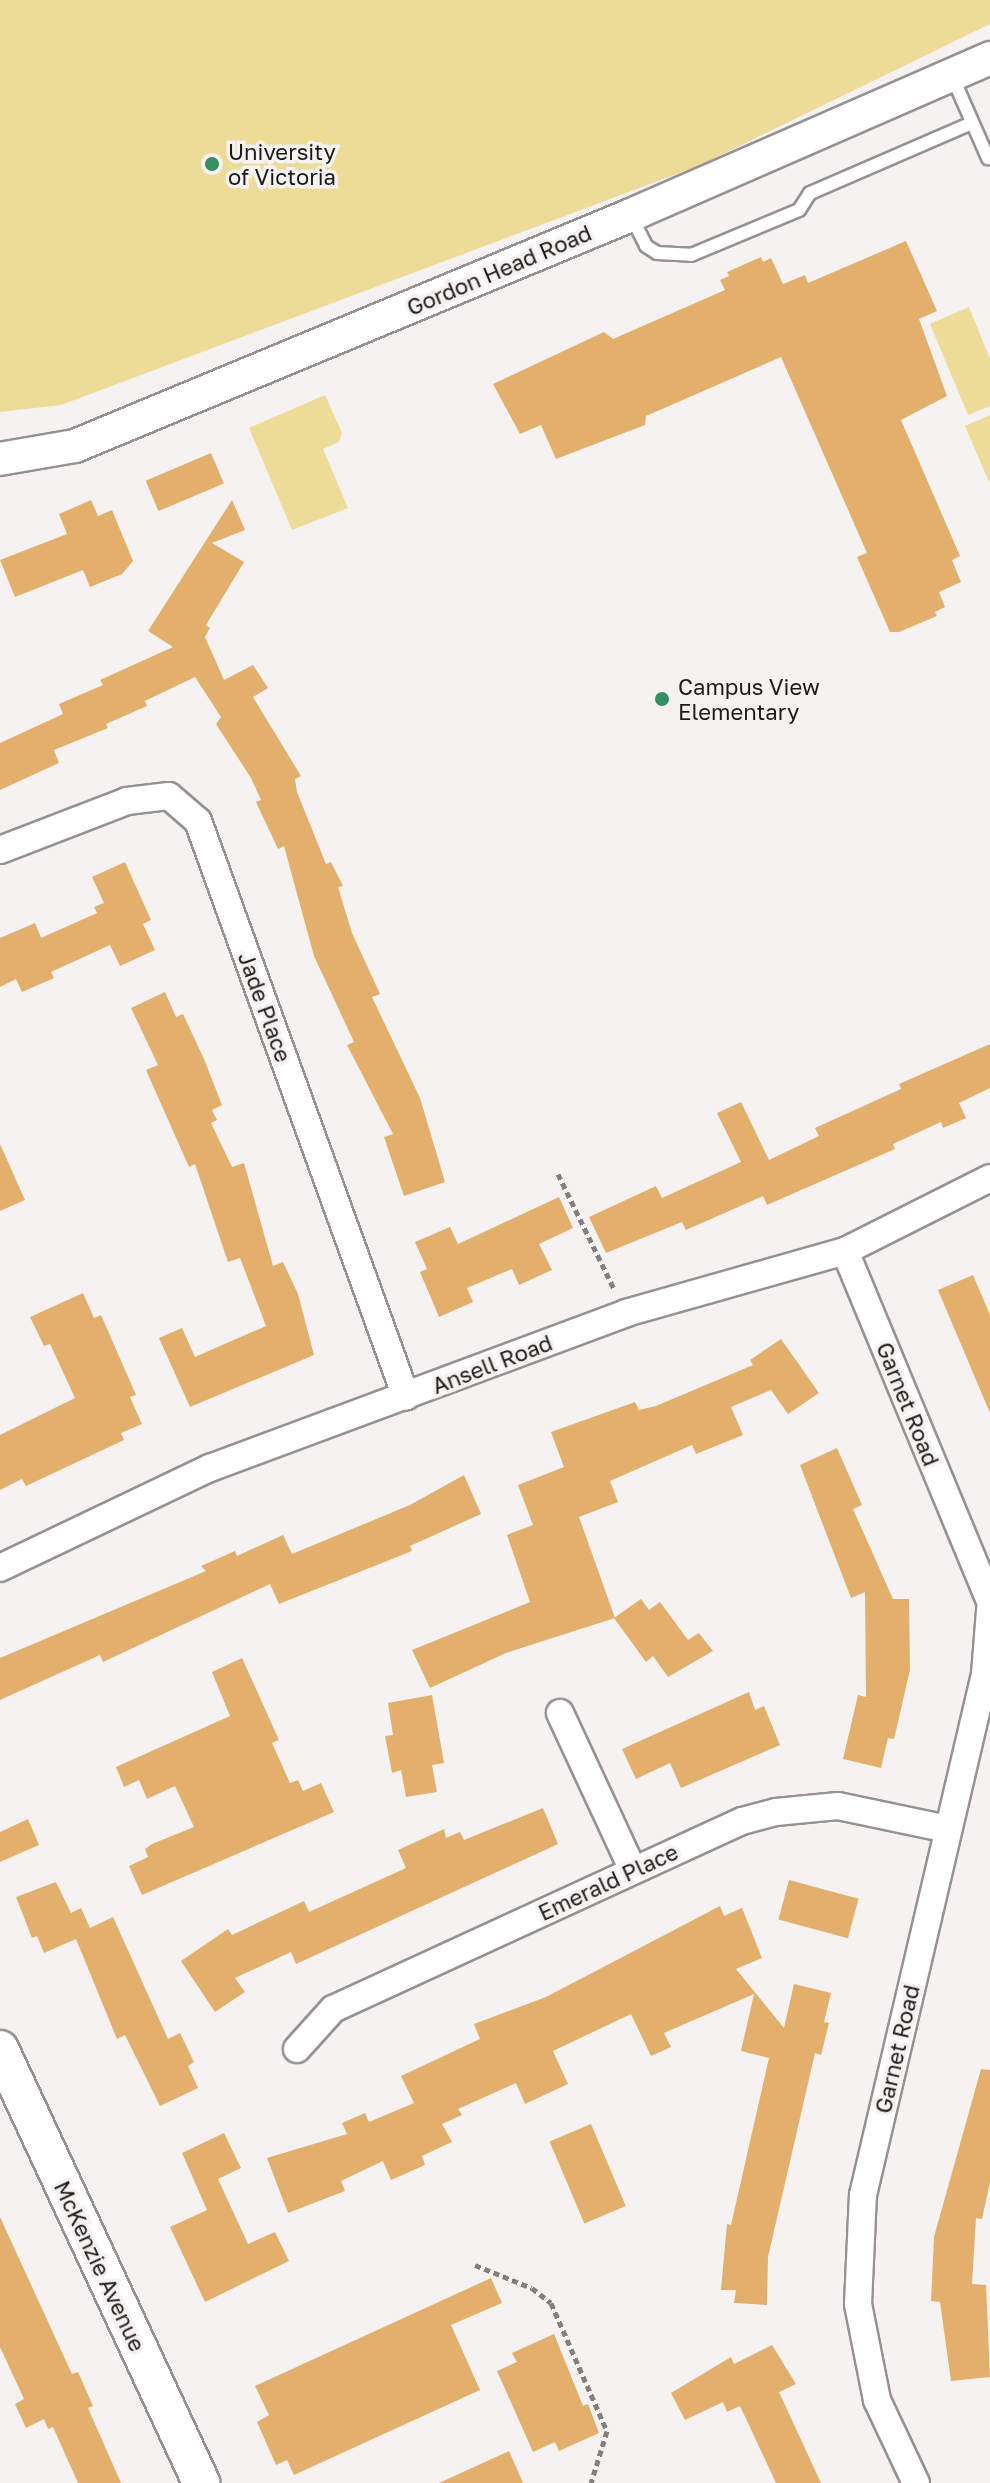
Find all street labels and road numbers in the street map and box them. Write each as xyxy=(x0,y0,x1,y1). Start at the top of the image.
street label: Gordon Head Road xyxy=(403,219,595,321)
street label: Jade Place xyxy=(233,948,297,1066)
street label: Ansell Road xyxy=(428,1329,556,1399)
street label: Garnet Road xyxy=(871,1338,945,1470)
street label: Emerald Place xyxy=(534,1838,682,1926)
street label: Garnet Road xyxy=(869,1982,925,2116)
street label: McKenzie Avenue xyxy=(49,2177,151,2355)

